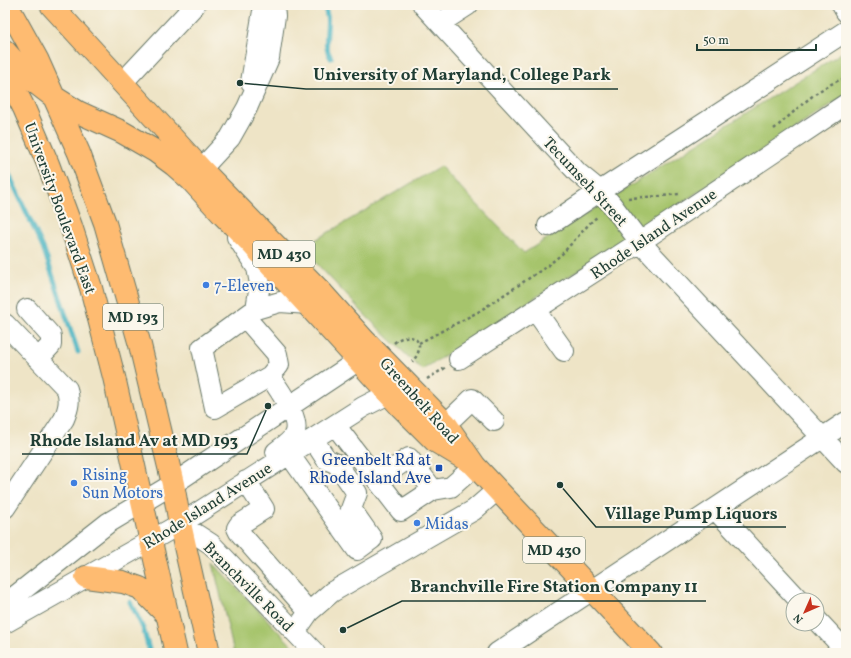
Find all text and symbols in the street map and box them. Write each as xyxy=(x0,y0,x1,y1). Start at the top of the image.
scale bar xyxy=(697,26,816,52)
text: 50 m xyxy=(703,33,729,49)
callout: University of Maryland, College Park xyxy=(306,60,618,89)
text: University of Maryland, College Park xyxy=(313,64,611,87)
street label: University Boulevard East xyxy=(18,120,101,298)
street label: Tecumseh Street xyxy=(537,133,632,232)
street label: Rhode Island Avenue xyxy=(587,184,722,285)
road number: MD 430 xyxy=(253,241,315,267)
place label: 7-Eleven xyxy=(214,276,275,298)
marker: 7-Eleven xyxy=(201,280,211,290)
road number: MD 193 xyxy=(103,304,163,330)
street label: Greenbelt Road xyxy=(374,353,463,449)
callout: Rhode Island Av at MD 193 xyxy=(22,425,247,454)
text: Rhode Island Av at MD 193 xyxy=(30,430,238,453)
place label: Greenbelt Rd at Rhode Island Ave xyxy=(309,450,431,490)
street label: Rhode Island Avenue xyxy=(139,458,277,555)
marker: Greenbelt Rd at Rhode Island Ave xyxy=(434,463,444,473)
place label: Rising Sun Motors xyxy=(82,465,163,505)
marker: Rising Sun Motors xyxy=(69,478,79,488)
callout: Village Pump Liquors xyxy=(596,498,786,527)
text: Village Pump Liquors xyxy=(604,503,778,526)
place label: Midas xyxy=(425,514,469,536)
marker: Midas xyxy=(412,518,422,528)
street label: Branchville Road xyxy=(198,537,298,637)
road number: MD 430 xyxy=(523,537,585,563)
callout: Branchville Fire Station Company 11 xyxy=(402,572,706,601)
text: Branchville Fire Station Company 11 xyxy=(410,576,698,599)
north arrow xyxy=(785,592,825,632)
text: N xyxy=(791,610,807,626)

